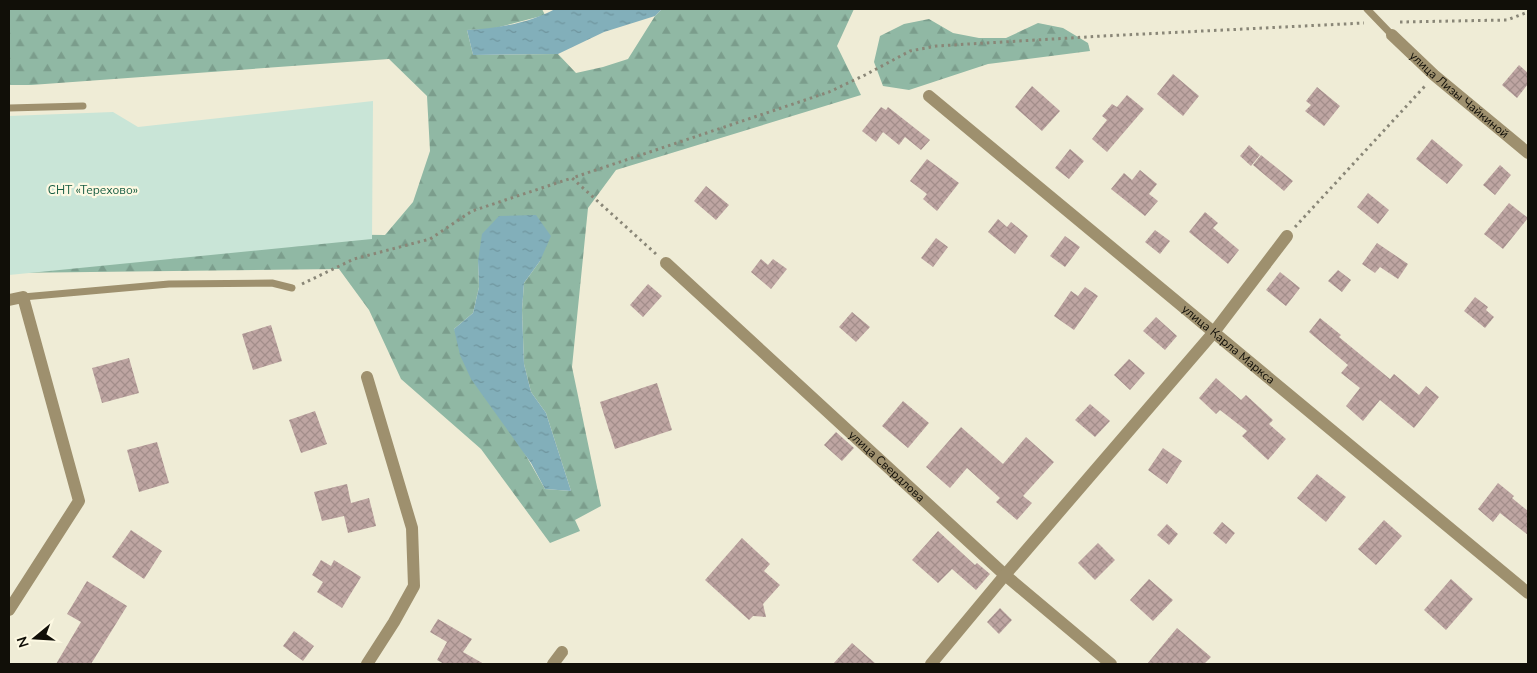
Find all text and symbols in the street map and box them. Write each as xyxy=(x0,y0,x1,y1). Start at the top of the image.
street label: улица Лизы Чайкиной xyxy=(1406,48,1512,142)
park label: СНТ «Терехово» xyxy=(48,182,138,198)
street label: улица Карла Маркса xyxy=(1178,301,1278,388)
street label: улица Свердлова xyxy=(845,427,928,505)
north arrow xyxy=(10,613,60,663)
text: N xyxy=(12,634,34,650)

